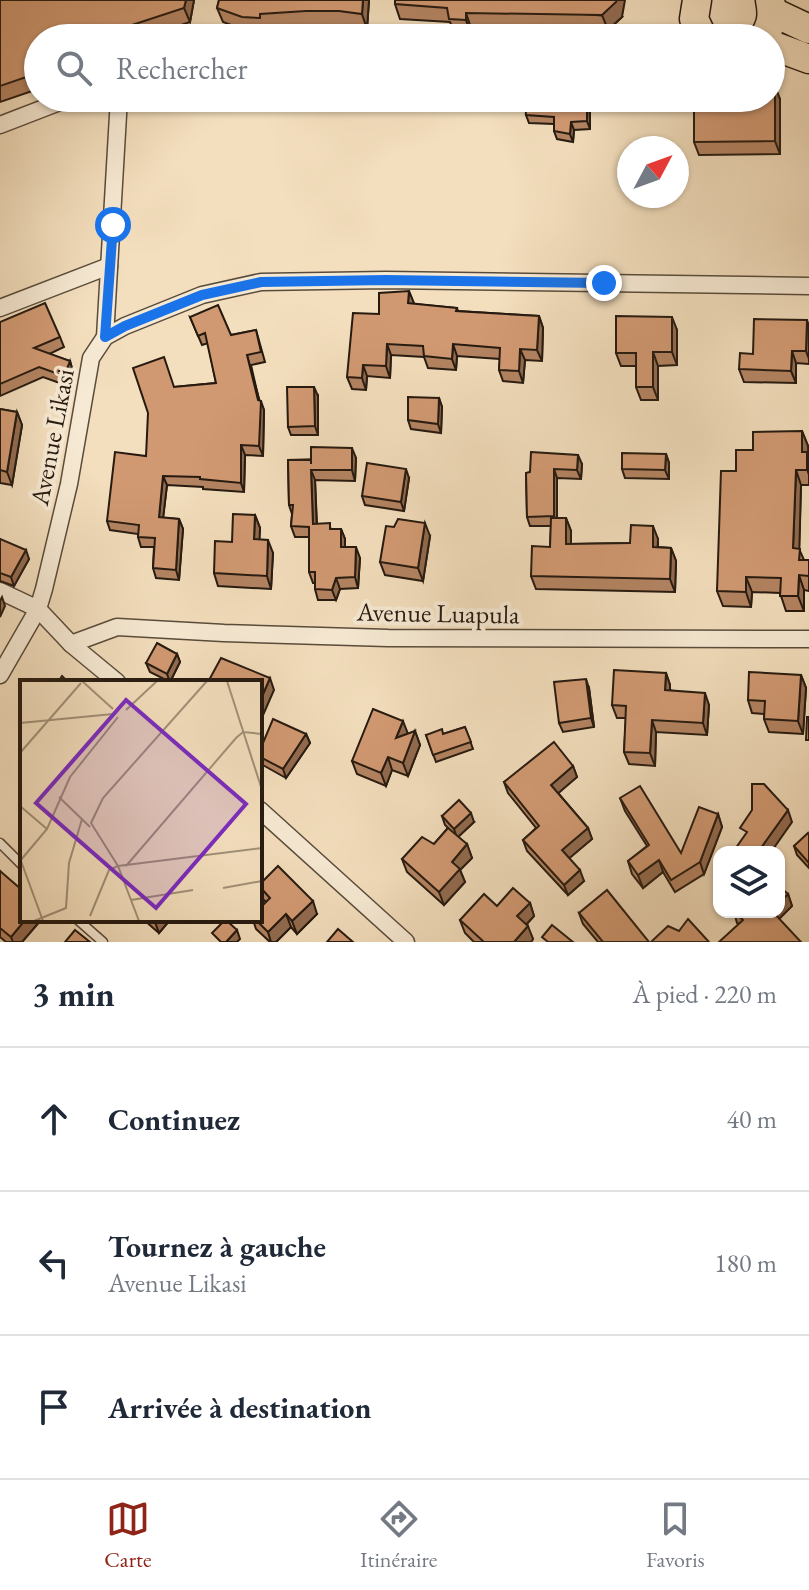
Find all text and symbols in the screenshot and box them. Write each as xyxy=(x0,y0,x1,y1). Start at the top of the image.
search box xyxy=(24,24,785,112)
icon: search xyxy=(52,46,96,90)
text: Rechercher xyxy=(116,49,248,88)
north arrow xyxy=(617,136,689,208)
route start xyxy=(95,207,131,243)
route end xyxy=(586,265,622,301)
street label: Avenue Likasi xyxy=(22,366,82,509)
street label: Avenue Luapula xyxy=(355,595,520,631)
inset map xyxy=(20,680,262,922)
map controls xyxy=(713,846,785,918)
button: layers xyxy=(713,846,785,918)
text: 3 min xyxy=(32,972,115,1016)
text: À pied · 220 m xyxy=(632,977,777,1011)
icon: ahead xyxy=(32,1097,76,1141)
text: Continuez xyxy=(108,1100,240,1139)
text: 40 m xyxy=(727,1102,777,1136)
text: Tournez à gauche xyxy=(108,1227,326,1266)
icon: left xyxy=(32,1241,76,1285)
text: 180 m xyxy=(714,1246,777,1280)
text: Avenue Likasi xyxy=(108,1266,247,1300)
icon: arrive xyxy=(32,1385,76,1429)
text: Arrivée à destination xyxy=(108,1388,371,1427)
tab: Carte xyxy=(104,1497,151,1574)
tab: Itinéraire xyxy=(360,1497,437,1574)
tab: Favoris xyxy=(646,1497,705,1574)

